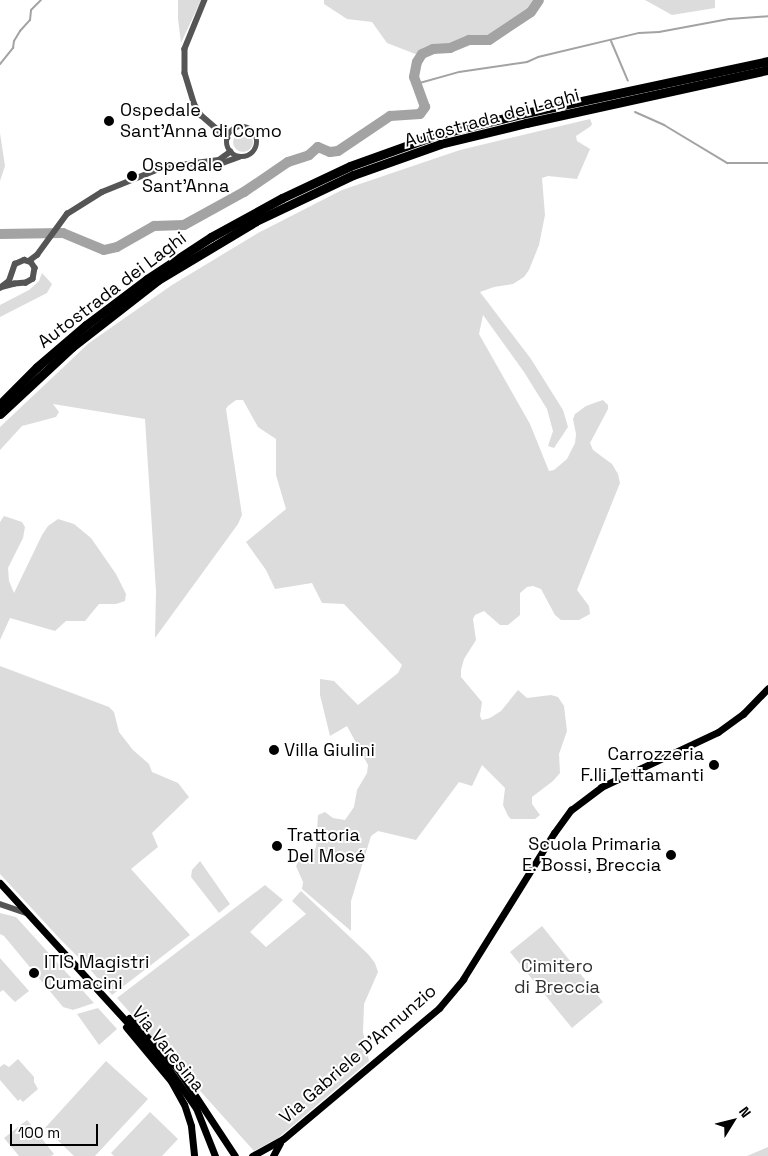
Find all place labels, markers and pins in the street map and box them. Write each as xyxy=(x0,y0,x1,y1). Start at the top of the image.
place label: Ospedale Sant'Anna di Como xyxy=(120,100,282,142)
marker: Ospedale Sant'Anna di Como xyxy=(102,114,116,128)
place label: Ospedale Sant'Anna xyxy=(142,155,229,198)
marker: Ospedale Sant'Anna xyxy=(126,170,138,182)
place label: Villa Giulini xyxy=(284,739,375,761)
marker: Villa Giulini xyxy=(268,744,280,756)
place label: Carrozzeria F.lli Tettamanti xyxy=(580,744,704,786)
marker: Carrozzeria F.lli Tettamanti xyxy=(708,759,720,771)
place label: Trattoria Del Mosé xyxy=(287,825,365,868)
place label: Scuola Primaria E. Bossi, Breccia xyxy=(521,834,661,876)
marker: Trattoria Del Mosé xyxy=(271,840,283,852)
marker: Scuola Primaria E. Bossi, Breccia xyxy=(665,849,677,861)
place label: ITIS Magistri Cumacini xyxy=(44,952,149,994)
marker: ITIS Magistri Cumacini xyxy=(28,967,40,979)

